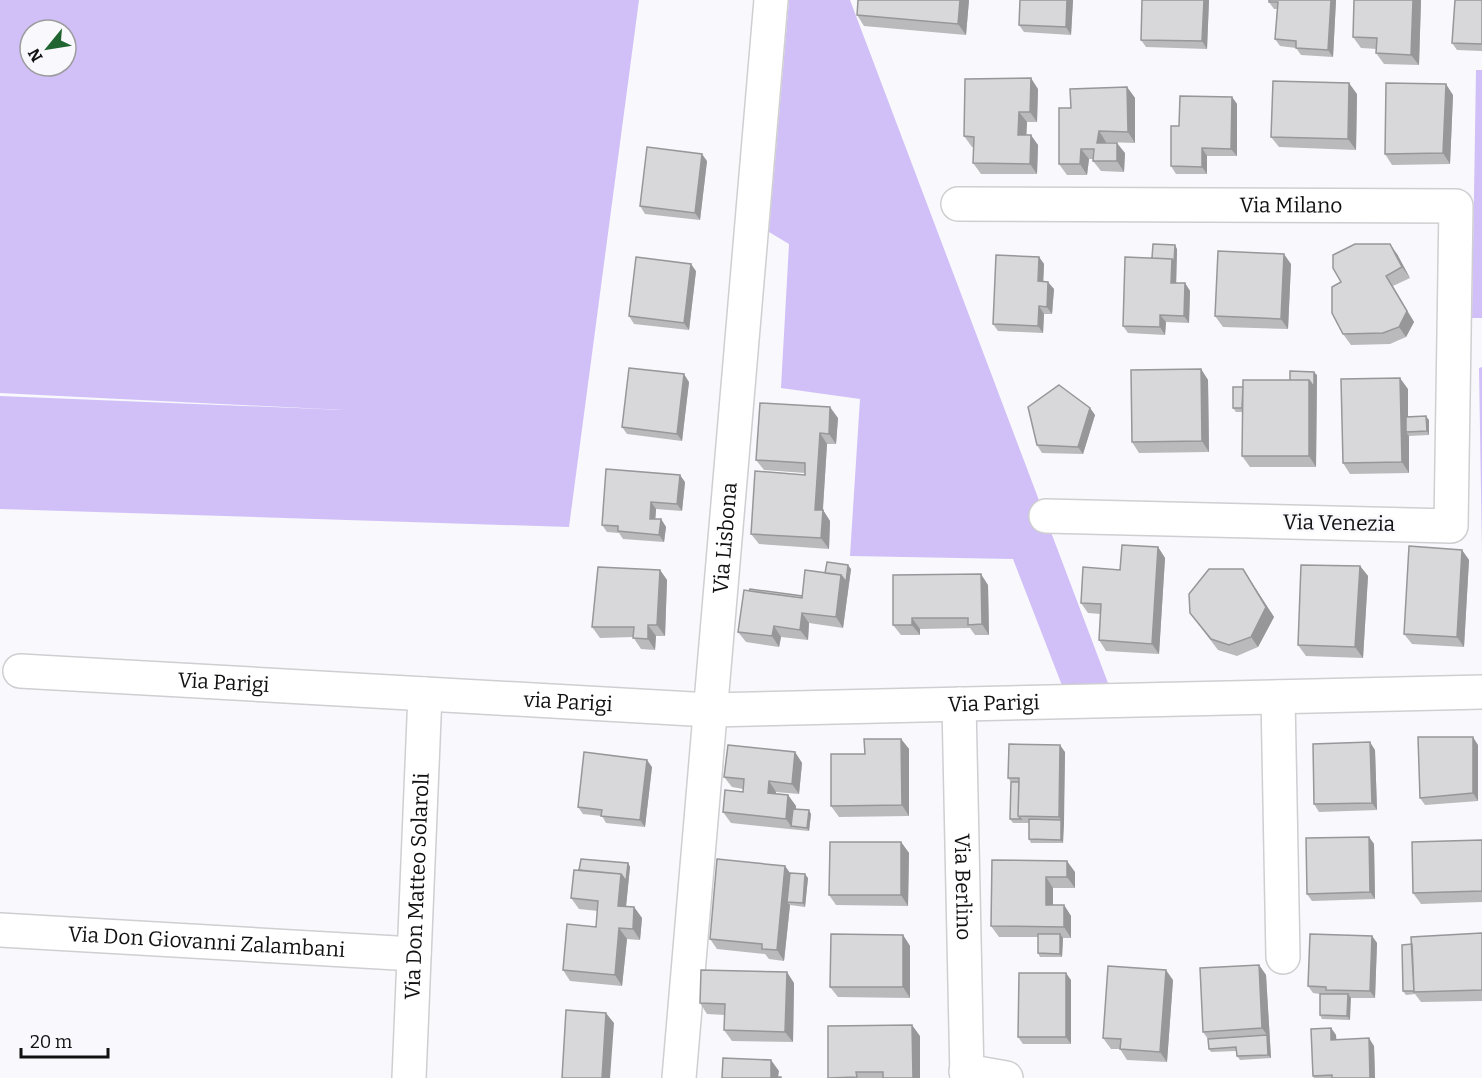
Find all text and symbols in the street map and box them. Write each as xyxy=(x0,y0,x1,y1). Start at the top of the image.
north arrow xyxy=(18,18,78,78)
text: N xyxy=(24,45,47,65)
street label: Via Milano xyxy=(1239,192,1343,219)
street label: Via Lisbona xyxy=(707,481,743,595)
street label: Via Venezia xyxy=(1283,509,1396,537)
street label: Via Parigi xyxy=(177,667,270,698)
street label: via Parigi xyxy=(522,686,613,717)
street label: Via Parigi xyxy=(948,689,1040,717)
street label: Via Don Matteo Solaroli xyxy=(399,772,435,1000)
street label: Via Berlino xyxy=(949,833,977,941)
street label: Via Don Giovanni Zalambani xyxy=(67,921,346,963)
scale bar xyxy=(21,1021,108,1059)
text: 20 m xyxy=(30,1031,72,1053)

